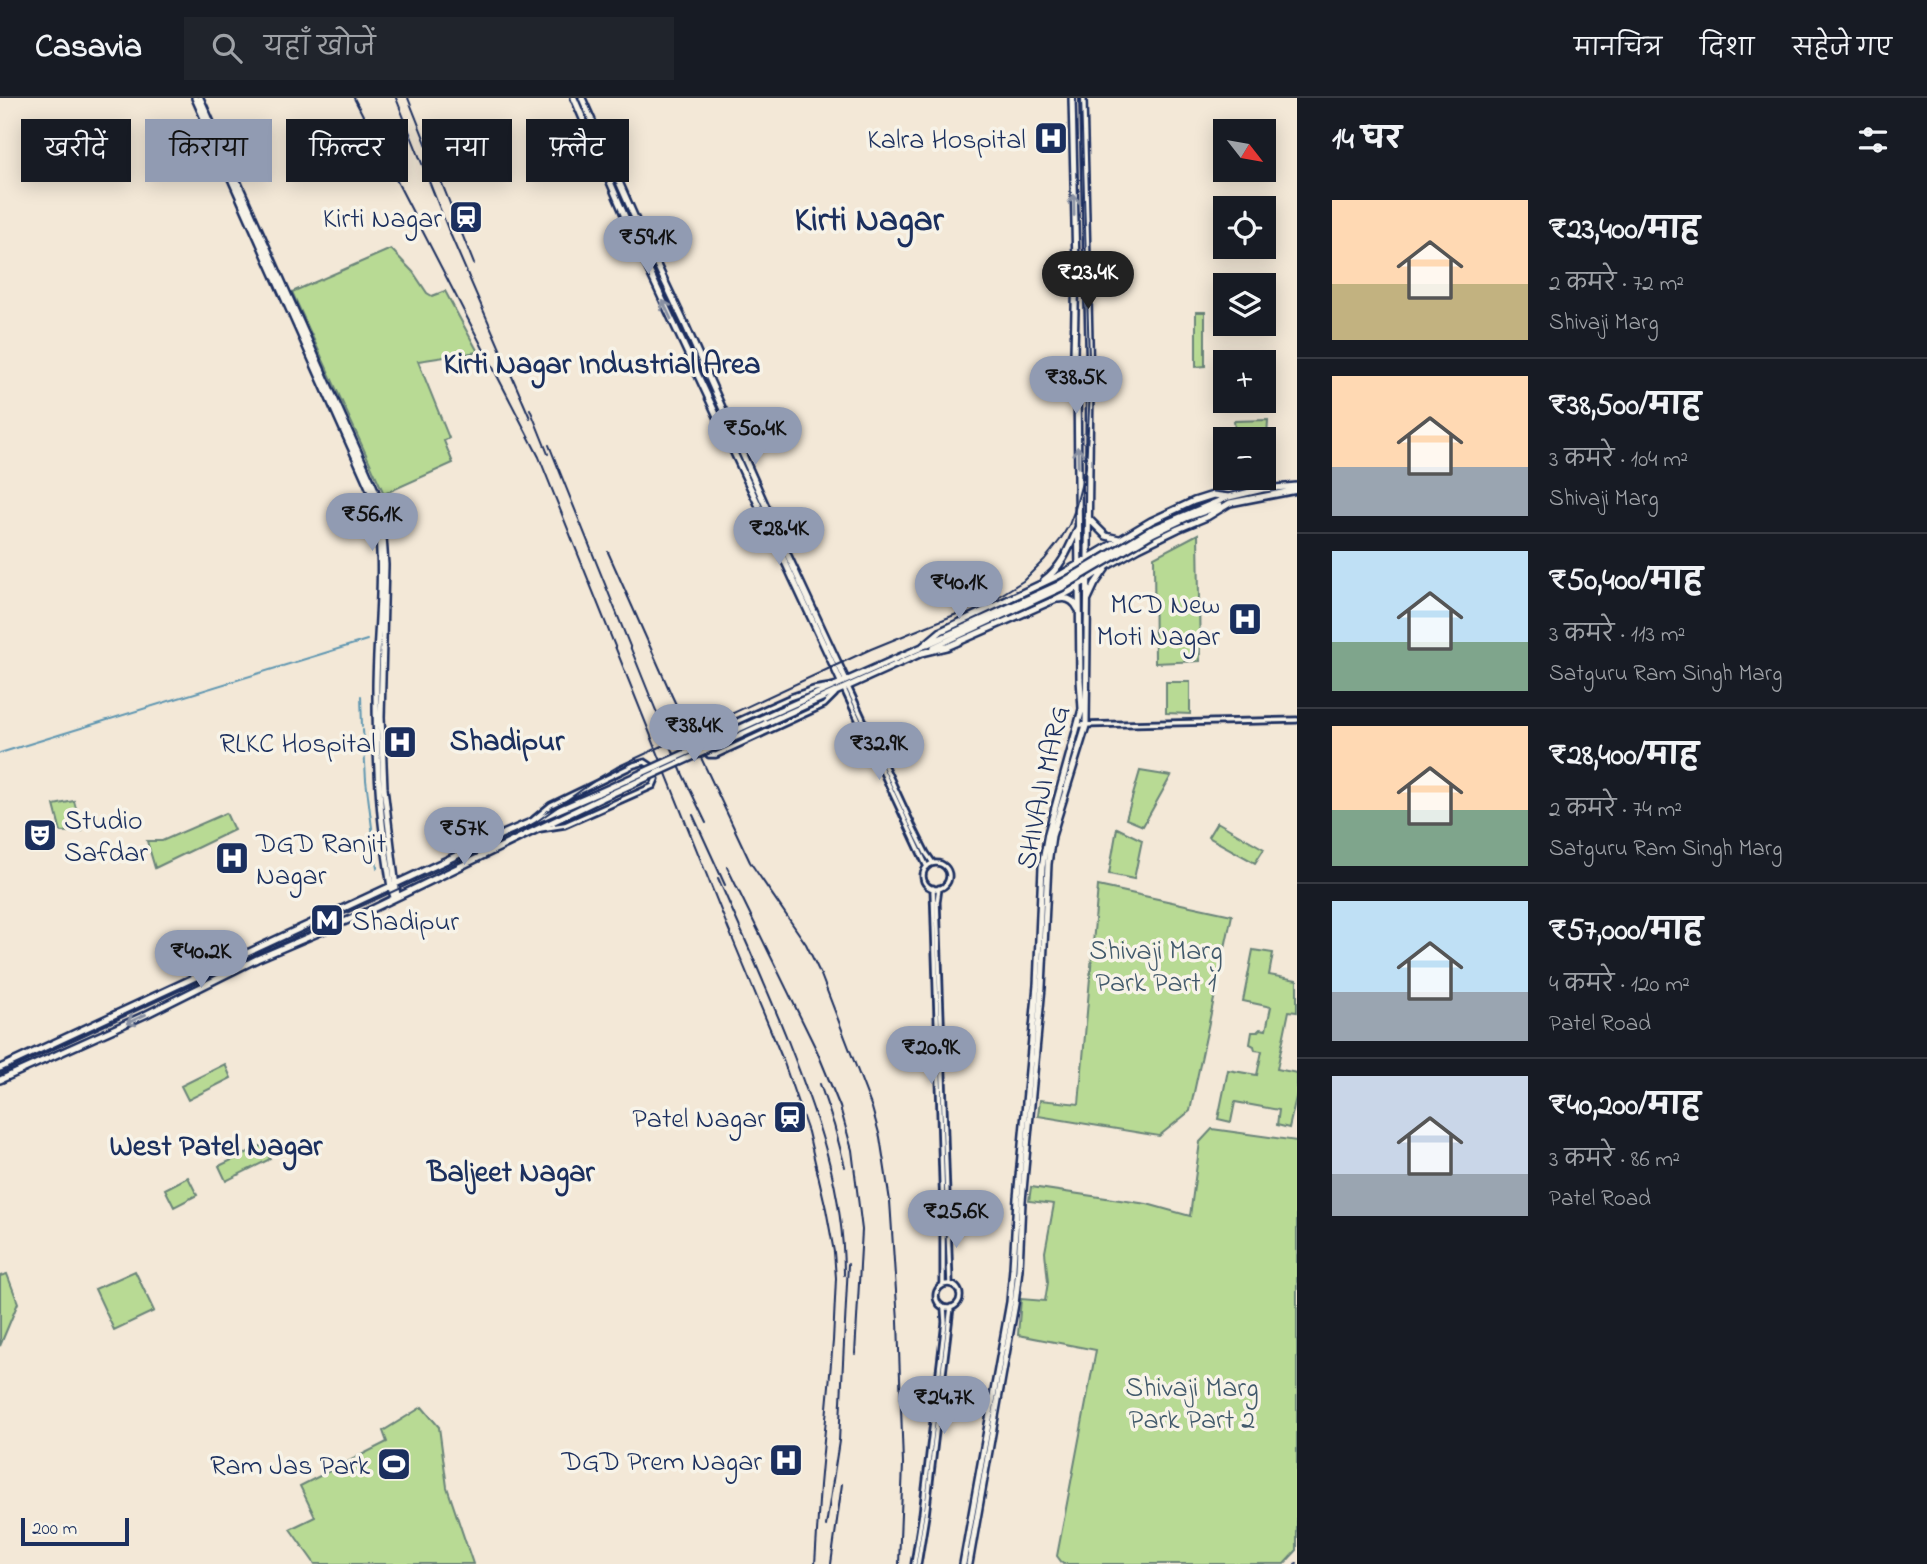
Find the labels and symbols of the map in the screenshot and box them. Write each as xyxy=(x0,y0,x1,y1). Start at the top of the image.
hospital icon: Kalra Hospital xyxy=(1032,119,1070,157)
north arrow xyxy=(1213,119,1276,182)
place label: Kalra Hospital xyxy=(867,121,1026,162)
one-way arrow xyxy=(1068,194,1081,217)
district label: Kirti Nagar xyxy=(795,196,945,248)
station icon: Kirti Nagar xyxy=(447,198,485,236)
place label: Kirti Nagar xyxy=(323,200,442,241)
pin: ₹59.1K xyxy=(591,216,705,276)
pin: ₹23.4K xyxy=(1031,252,1145,311)
one-way arrow xyxy=(660,300,673,321)
district label: Kirti Nagar Industrial Area xyxy=(443,344,761,389)
pin: ₹38.5K xyxy=(1019,356,1133,416)
pin: ₹50.4K xyxy=(698,408,812,467)
one-way arrow xyxy=(1072,446,1085,469)
pin: ₹56.1K xyxy=(315,494,429,553)
pin: ₹28.4K xyxy=(722,508,836,567)
pin: ₹40.1K xyxy=(902,561,1016,621)
place label: MCD New Moti Nagar xyxy=(1097,586,1220,659)
hospital icon: MCD New Moti Nagar xyxy=(1226,600,1264,638)
street label: SHIVAJI MARG xyxy=(1007,702,1082,873)
pin: ₹38.4K xyxy=(637,704,751,764)
district label: Shadipur xyxy=(450,721,565,765)
pin: ₹32.9K xyxy=(822,722,936,782)
hospital icon: RLKC Hospital xyxy=(381,723,419,761)
place label: RLKC Hospital xyxy=(220,725,376,766)
place label: Studio Safdar xyxy=(64,802,148,875)
pin: ₹57K xyxy=(423,808,505,867)
theatre icon: Studio Safdar xyxy=(21,816,59,854)
place label: DGD Ranjit Nagar xyxy=(255,825,386,898)
hospital icon: DGD Ranjit Nagar xyxy=(213,839,251,877)
metro station icon: Shadipur xyxy=(308,901,346,939)
place label: Shadipur xyxy=(352,903,459,944)
pin: ₹40.2K xyxy=(144,930,258,990)
park label: Shivaji Marg Park Part 1 xyxy=(1089,932,1223,1005)
one-way arrow xyxy=(126,1013,147,1026)
pin: ₹20.9K xyxy=(874,1026,988,1086)
station icon: Patel Nagar xyxy=(771,1098,809,1136)
place label: Patel Nagar xyxy=(632,1100,766,1141)
district label: West Patel Nagar xyxy=(110,1126,323,1171)
district label: Baljeet Nagar xyxy=(425,1152,595,1197)
pin: ₹25.6K xyxy=(899,1190,1013,1250)
park label: Shivaji Marg Park Part 2 xyxy=(1125,1369,1259,1442)
pin: ₹24.7K xyxy=(887,1376,1001,1436)
hospital icon: DGD Prem Nagar xyxy=(767,1441,805,1479)
place label: DGD Prem Nagar xyxy=(560,1443,762,1484)
sports icon: Ram Jas Park xyxy=(375,1445,413,1483)
place label: Ram Jas Park xyxy=(210,1447,371,1488)
scale bar xyxy=(21,1515,130,1547)

